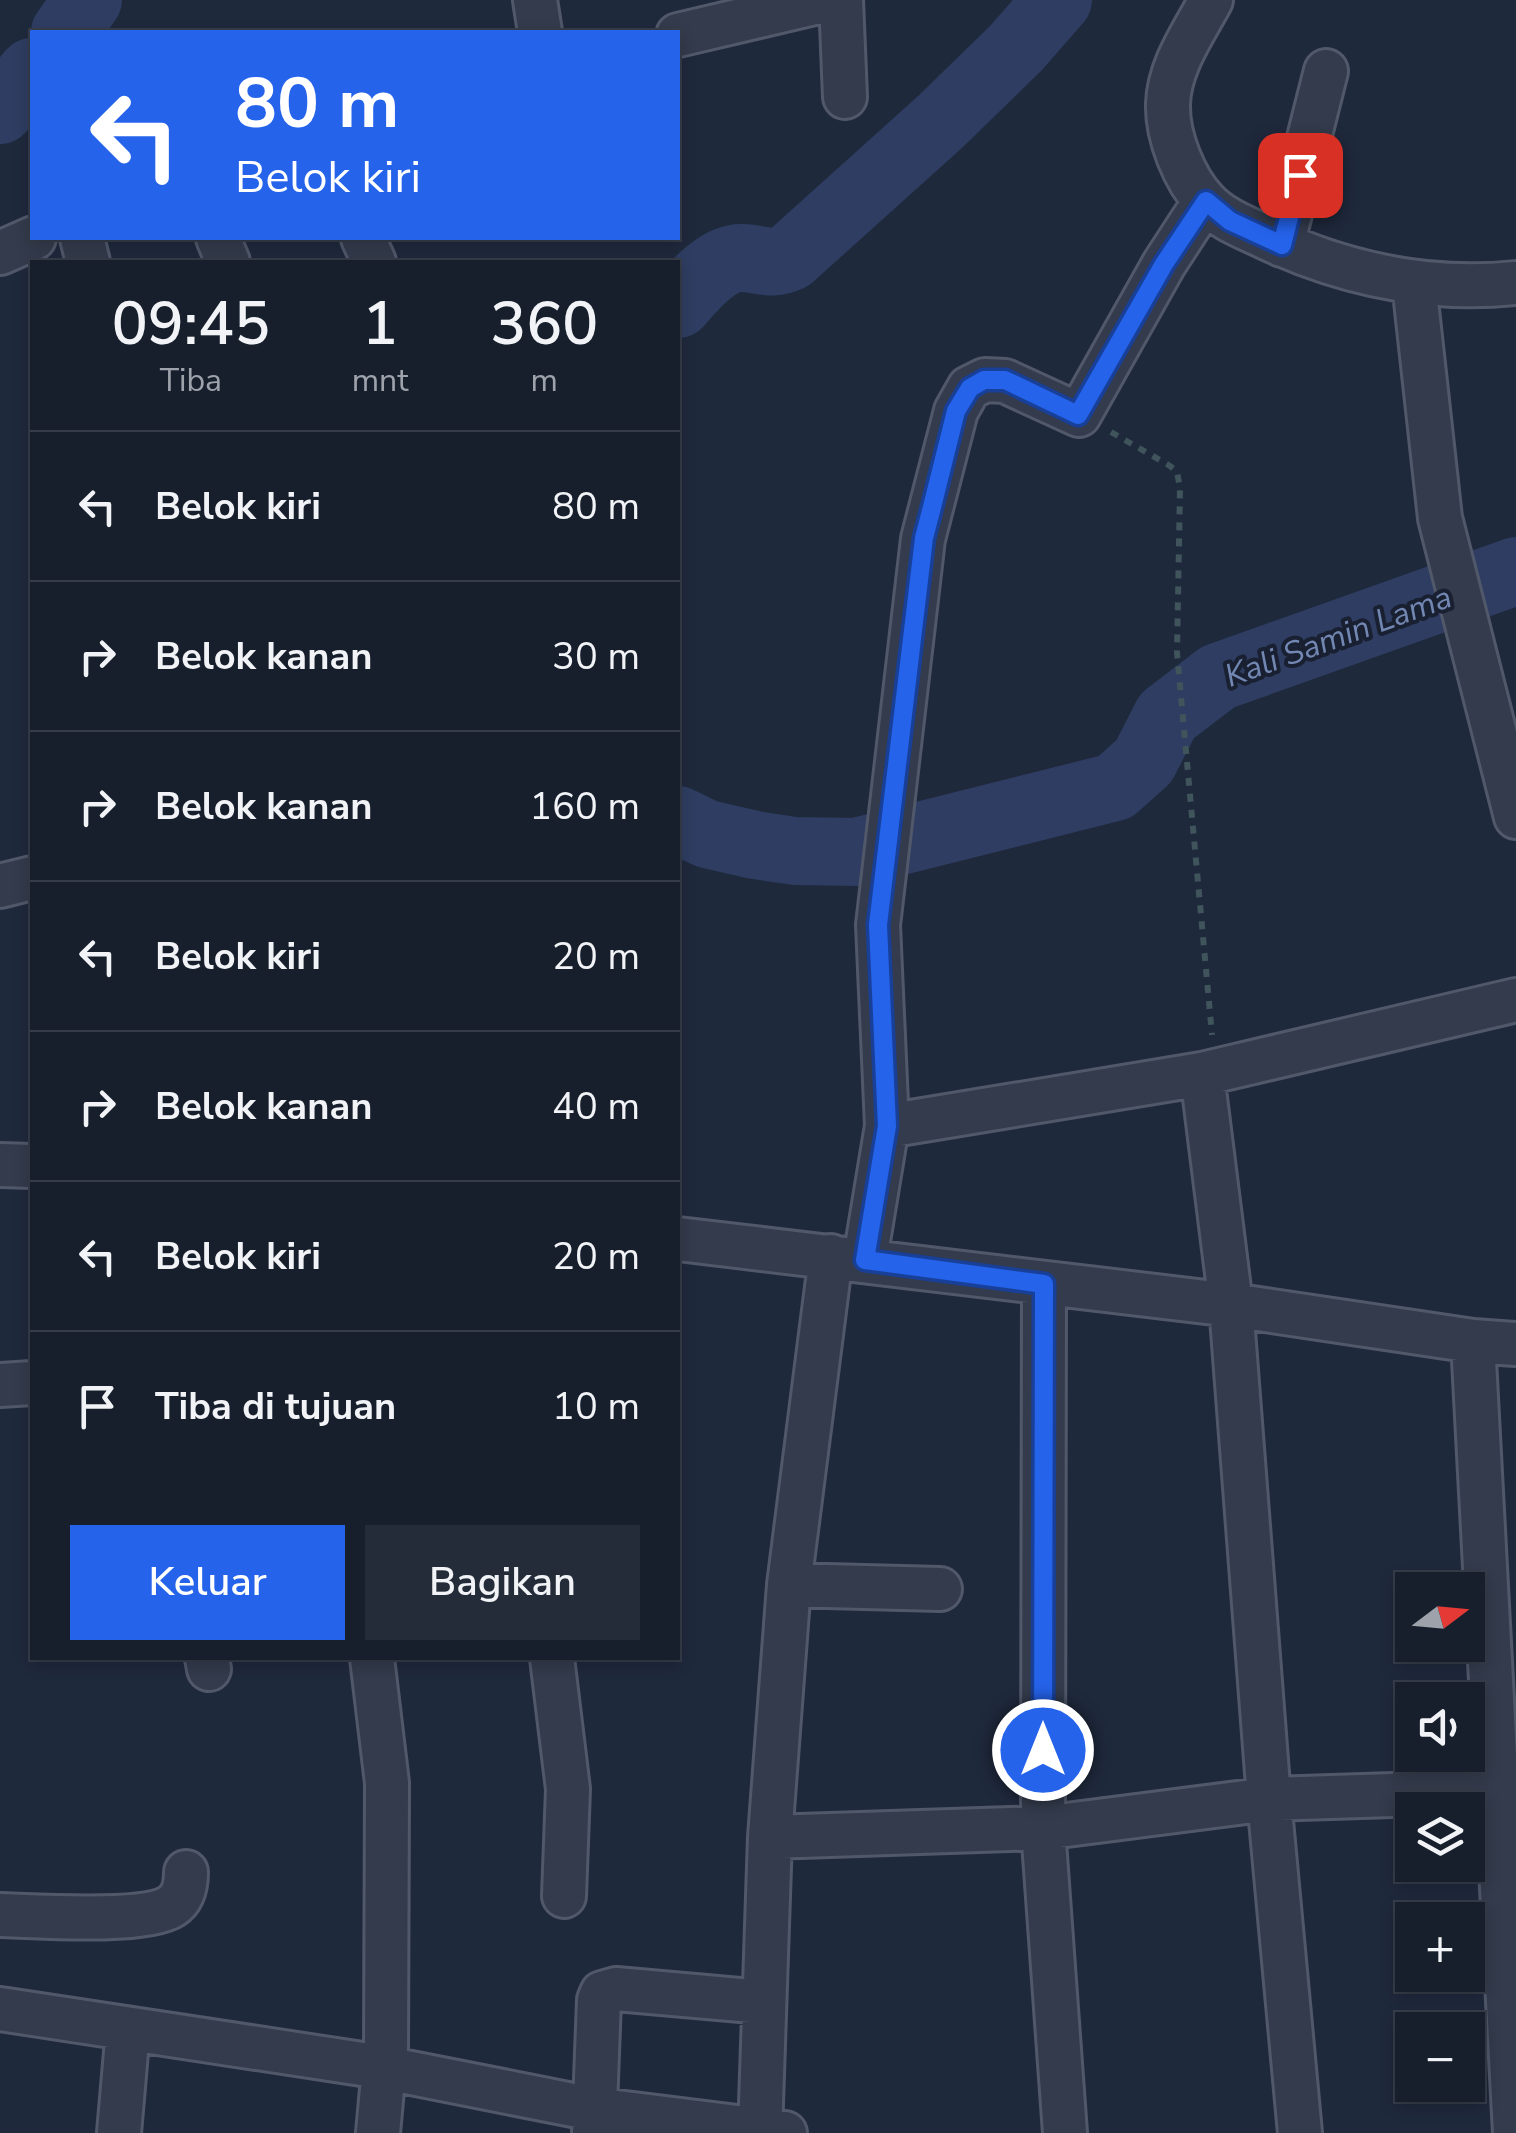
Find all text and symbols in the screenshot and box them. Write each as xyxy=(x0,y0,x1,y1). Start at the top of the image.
text: 80 m xyxy=(235,56,399,152)
icon: left xyxy=(70,70,200,200)
pin xyxy=(1258,133,1343,218)
text: Belok kiri xyxy=(235,147,421,208)
icon: arrive xyxy=(1273,148,1328,203)
text: 09:45 xyxy=(112,283,270,365)
text: 1 xyxy=(362,283,398,365)
text: 360 xyxy=(490,283,598,365)
text: Tiba xyxy=(160,359,222,402)
text: mnt xyxy=(352,359,408,402)
text: m xyxy=(531,359,558,402)
icon: left xyxy=(70,479,125,534)
text: Belok kiri xyxy=(155,481,321,532)
text: 80 m xyxy=(552,481,640,532)
water label: Kali Samin Lama xyxy=(1219,575,1458,697)
icon: right xyxy=(70,629,125,684)
text: Belok kanan xyxy=(155,631,372,682)
text: 30 m xyxy=(552,631,640,682)
icon: right xyxy=(70,779,125,834)
text: Belok kanan xyxy=(155,781,372,832)
text: 160 m xyxy=(529,781,640,832)
icon: left xyxy=(70,929,125,984)
text: Belok kiri xyxy=(155,931,321,982)
text: 20 m xyxy=(552,931,640,982)
icon: right xyxy=(70,1079,125,1134)
text: Belok kanan xyxy=(155,1081,372,1132)
text: 40 m xyxy=(552,1081,640,1132)
icon: left xyxy=(70,1229,125,1284)
text: Belok kiri xyxy=(155,1231,321,1282)
text: 20 m xyxy=(552,1231,640,1282)
icon: arrive xyxy=(70,1379,125,1434)
text: Tiba di tujuan xyxy=(155,1381,396,1432)
text: 10 m xyxy=(552,1381,640,1432)
button: Keluar xyxy=(70,1525,345,1640)
button: Bagikan xyxy=(365,1525,640,1640)
north arrow xyxy=(1395,1572,1485,1662)
map controls xyxy=(1395,1572,1485,2102)
button: sound xyxy=(1395,1682,1485,1772)
position arrow xyxy=(991,1698,1095,1802)
button: layers xyxy=(1395,1792,1485,1882)
button: + xyxy=(1395,1902,1485,1992)
button: − xyxy=(1395,2012,1485,2102)

